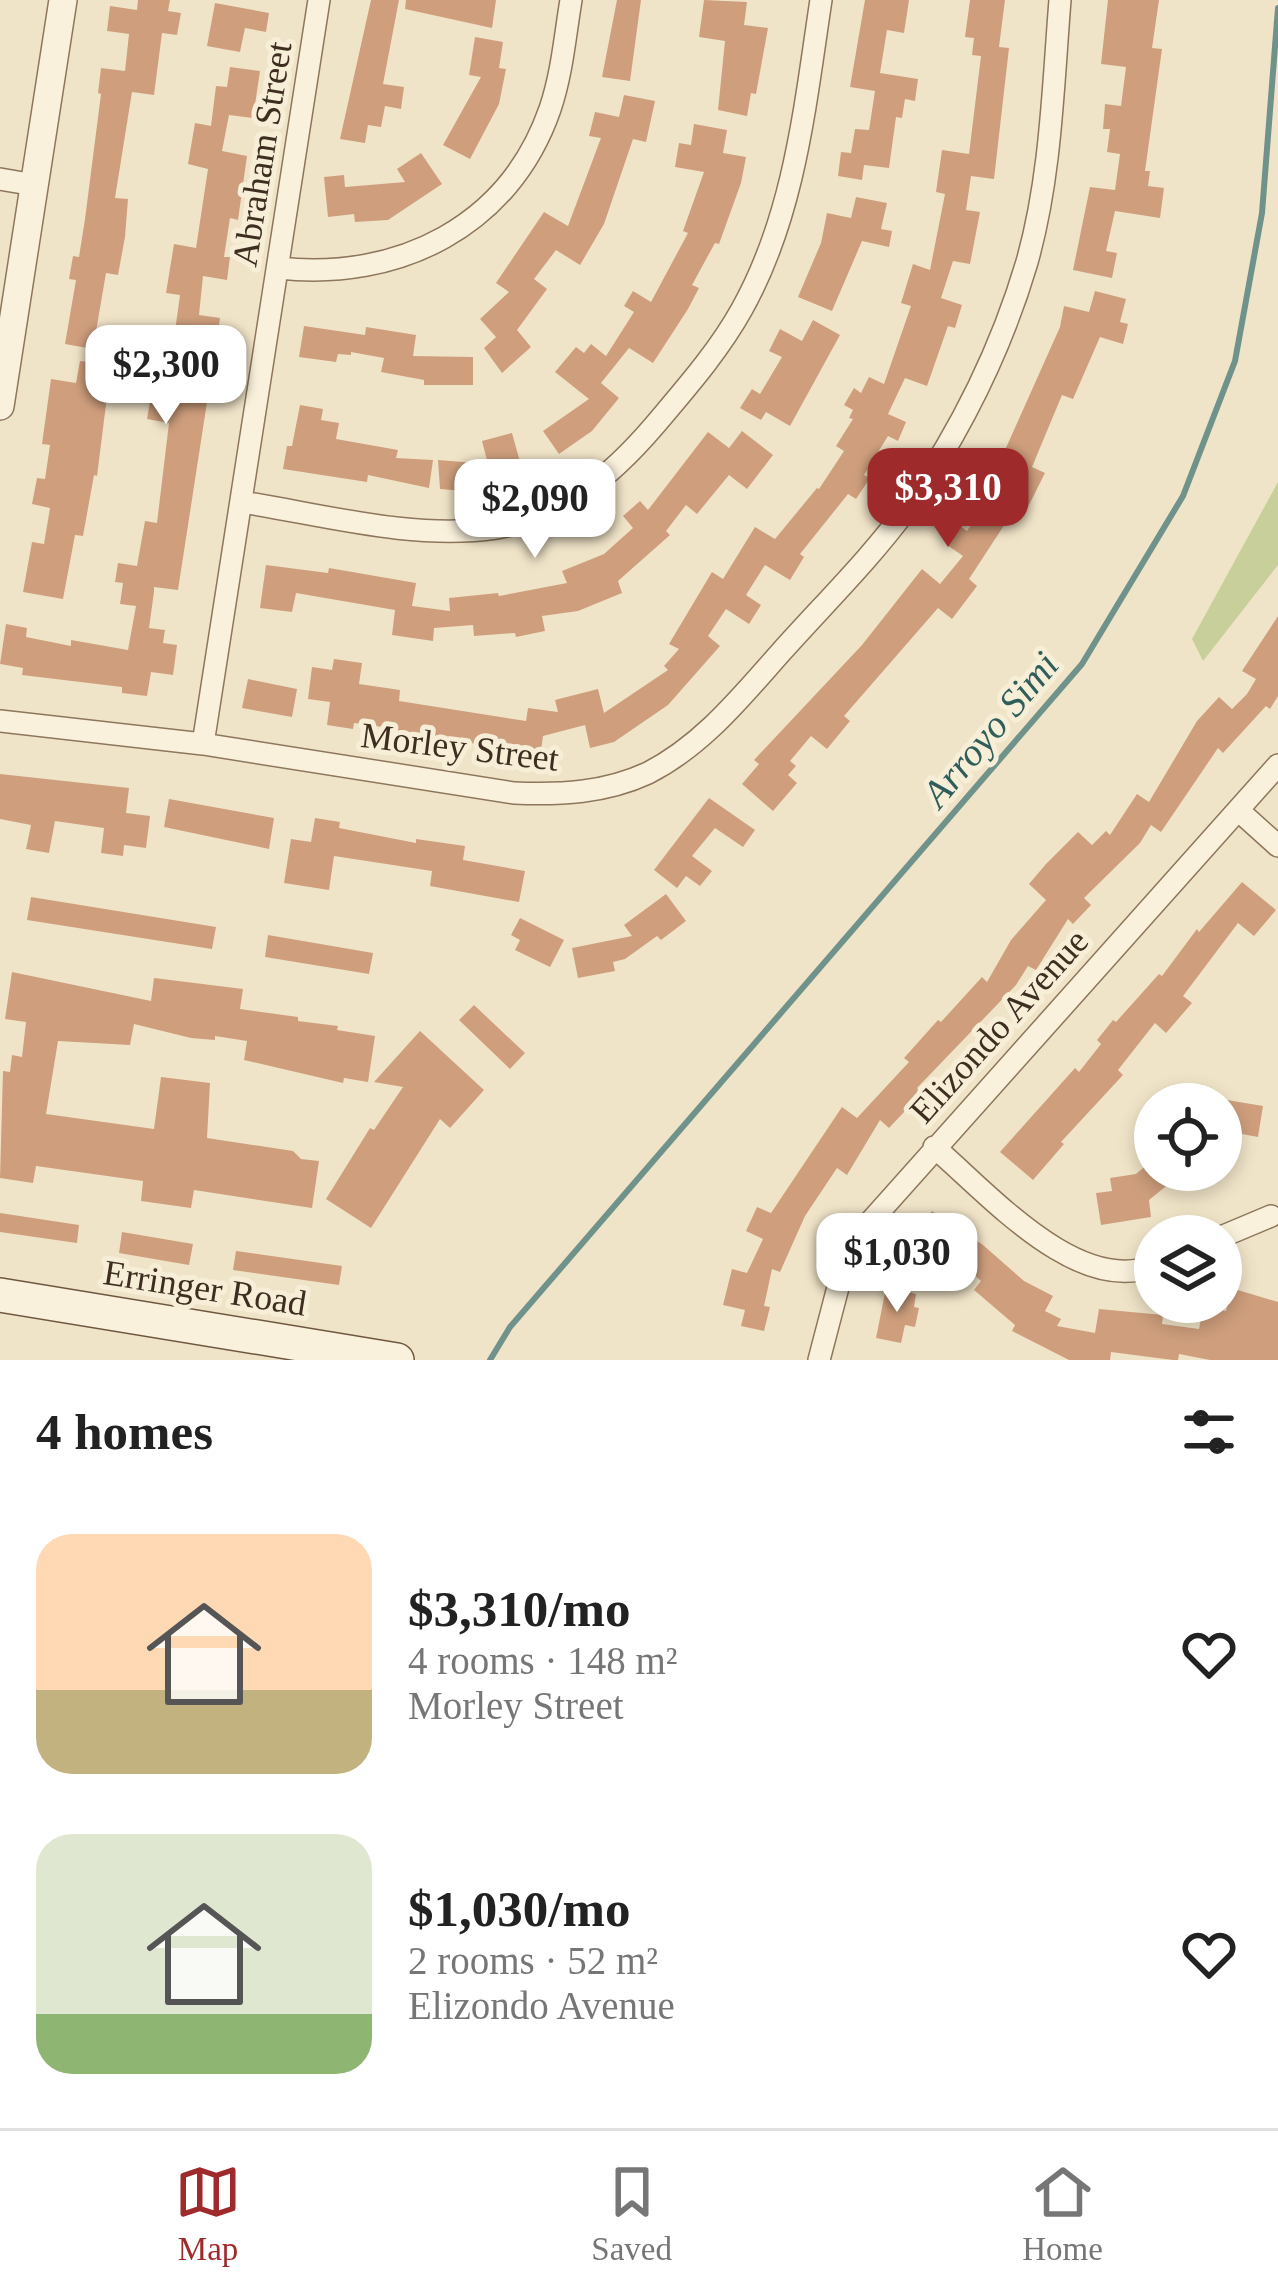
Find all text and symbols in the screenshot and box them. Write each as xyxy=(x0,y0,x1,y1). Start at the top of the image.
street label: Abraham Street xyxy=(224,39,300,269)
pin: $2,300 xyxy=(68,325,264,427)
text: $2,300 xyxy=(112,342,220,385)
pin: $3,310 xyxy=(850,448,1046,550)
pin: $2,090 xyxy=(437,459,633,561)
text: $3,310 xyxy=(894,465,1002,508)
text: $2,090 xyxy=(481,476,589,519)
water label: Arroyo Simi xyxy=(911,643,1068,818)
street label: Morley Street xyxy=(359,715,561,779)
street label: Elizondo Avenue xyxy=(902,921,1096,1131)
map controls xyxy=(1134,1083,1242,1323)
button: locate xyxy=(1134,1083,1242,1191)
pin: $1,030 xyxy=(799,1213,995,1315)
button: layers xyxy=(1134,1215,1242,1323)
text: $1,030 xyxy=(843,1230,951,1273)
street label: Erringer Road xyxy=(101,1252,309,1324)
icon: filters xyxy=(1176,1399,1242,1465)
text: 4 homes xyxy=(36,1404,213,1460)
text: $3,310/mo xyxy=(408,1581,630,1637)
icon: home xyxy=(132,1582,276,1726)
icon: heart xyxy=(1176,1621,1242,1687)
text: 4 rooms · 148 m² xyxy=(408,1639,678,1682)
text: Morley Street xyxy=(408,1684,624,1727)
text: $1,030/mo xyxy=(408,1881,630,1937)
icon: home xyxy=(132,1882,276,2026)
icon: heart xyxy=(1176,1921,1242,1987)
text: 2 rooms · 52 m² xyxy=(408,1939,658,1982)
text: Elizondo Avenue xyxy=(408,1984,675,2027)
tab: Map xyxy=(175,2159,241,2268)
tab: Saved xyxy=(591,2159,672,2268)
tab: Home xyxy=(1022,2159,1103,2268)

